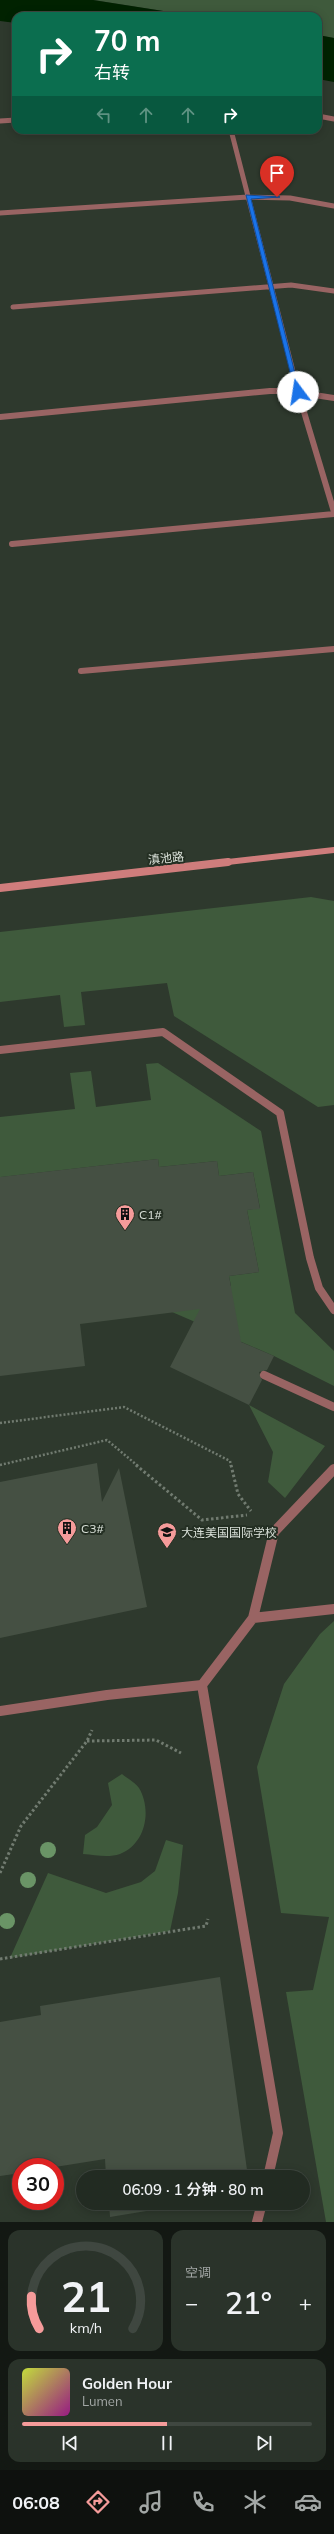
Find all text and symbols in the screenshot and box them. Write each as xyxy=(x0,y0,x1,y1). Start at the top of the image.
text: 70 m xyxy=(94,23,160,58)
icon: right xyxy=(28,28,80,80)
text: 右转 xyxy=(94,61,130,84)
icon: left xyxy=(93,104,115,126)
icon: ahead xyxy=(135,104,157,126)
icon: ahead xyxy=(177,104,199,126)
icon: right xyxy=(219,104,241,126)
pin xyxy=(260,156,294,197)
icon: arrive xyxy=(266,162,288,184)
position arrow xyxy=(277,371,319,413)
street label: 滇池路 xyxy=(147,849,185,867)
building icon: C1# xyxy=(114,1203,136,1231)
place label: C1# xyxy=(139,1207,162,1222)
building icon: C3# xyxy=(56,1517,78,1545)
place label: C3# xyxy=(81,1521,104,1536)
school or university icon: 大连美国国际学校 xyxy=(156,1521,178,1549)
place label: 大连美国国际学校 xyxy=(181,1525,277,1540)
speed limit sign: 30 xyxy=(12,2158,64,2210)
text: 06:09 · 1 分钟 · 80 m xyxy=(122,2180,264,2199)
text: 空调 xyxy=(185,2264,211,2280)
text: 21 xyxy=(61,2269,110,2321)
text: 21° xyxy=(225,2284,272,2322)
text: − xyxy=(185,2289,198,2317)
text: + xyxy=(299,2289,312,2317)
text: km/h xyxy=(69,2318,102,2336)
text: Golden Hour xyxy=(82,2374,172,2393)
text: Lumen xyxy=(82,2393,123,2409)
icon: previous xyxy=(59,2432,81,2454)
icon: pause xyxy=(156,2432,178,2454)
icon: next xyxy=(253,2432,275,2454)
icon: directions xyxy=(84,2488,112,2516)
icon: music xyxy=(137,2488,165,2516)
icon: phone xyxy=(189,2488,217,2516)
icon: climate xyxy=(241,2488,269,2516)
icon: car xyxy=(294,2488,322,2516)
text: 06:08 xyxy=(12,2491,60,2514)

